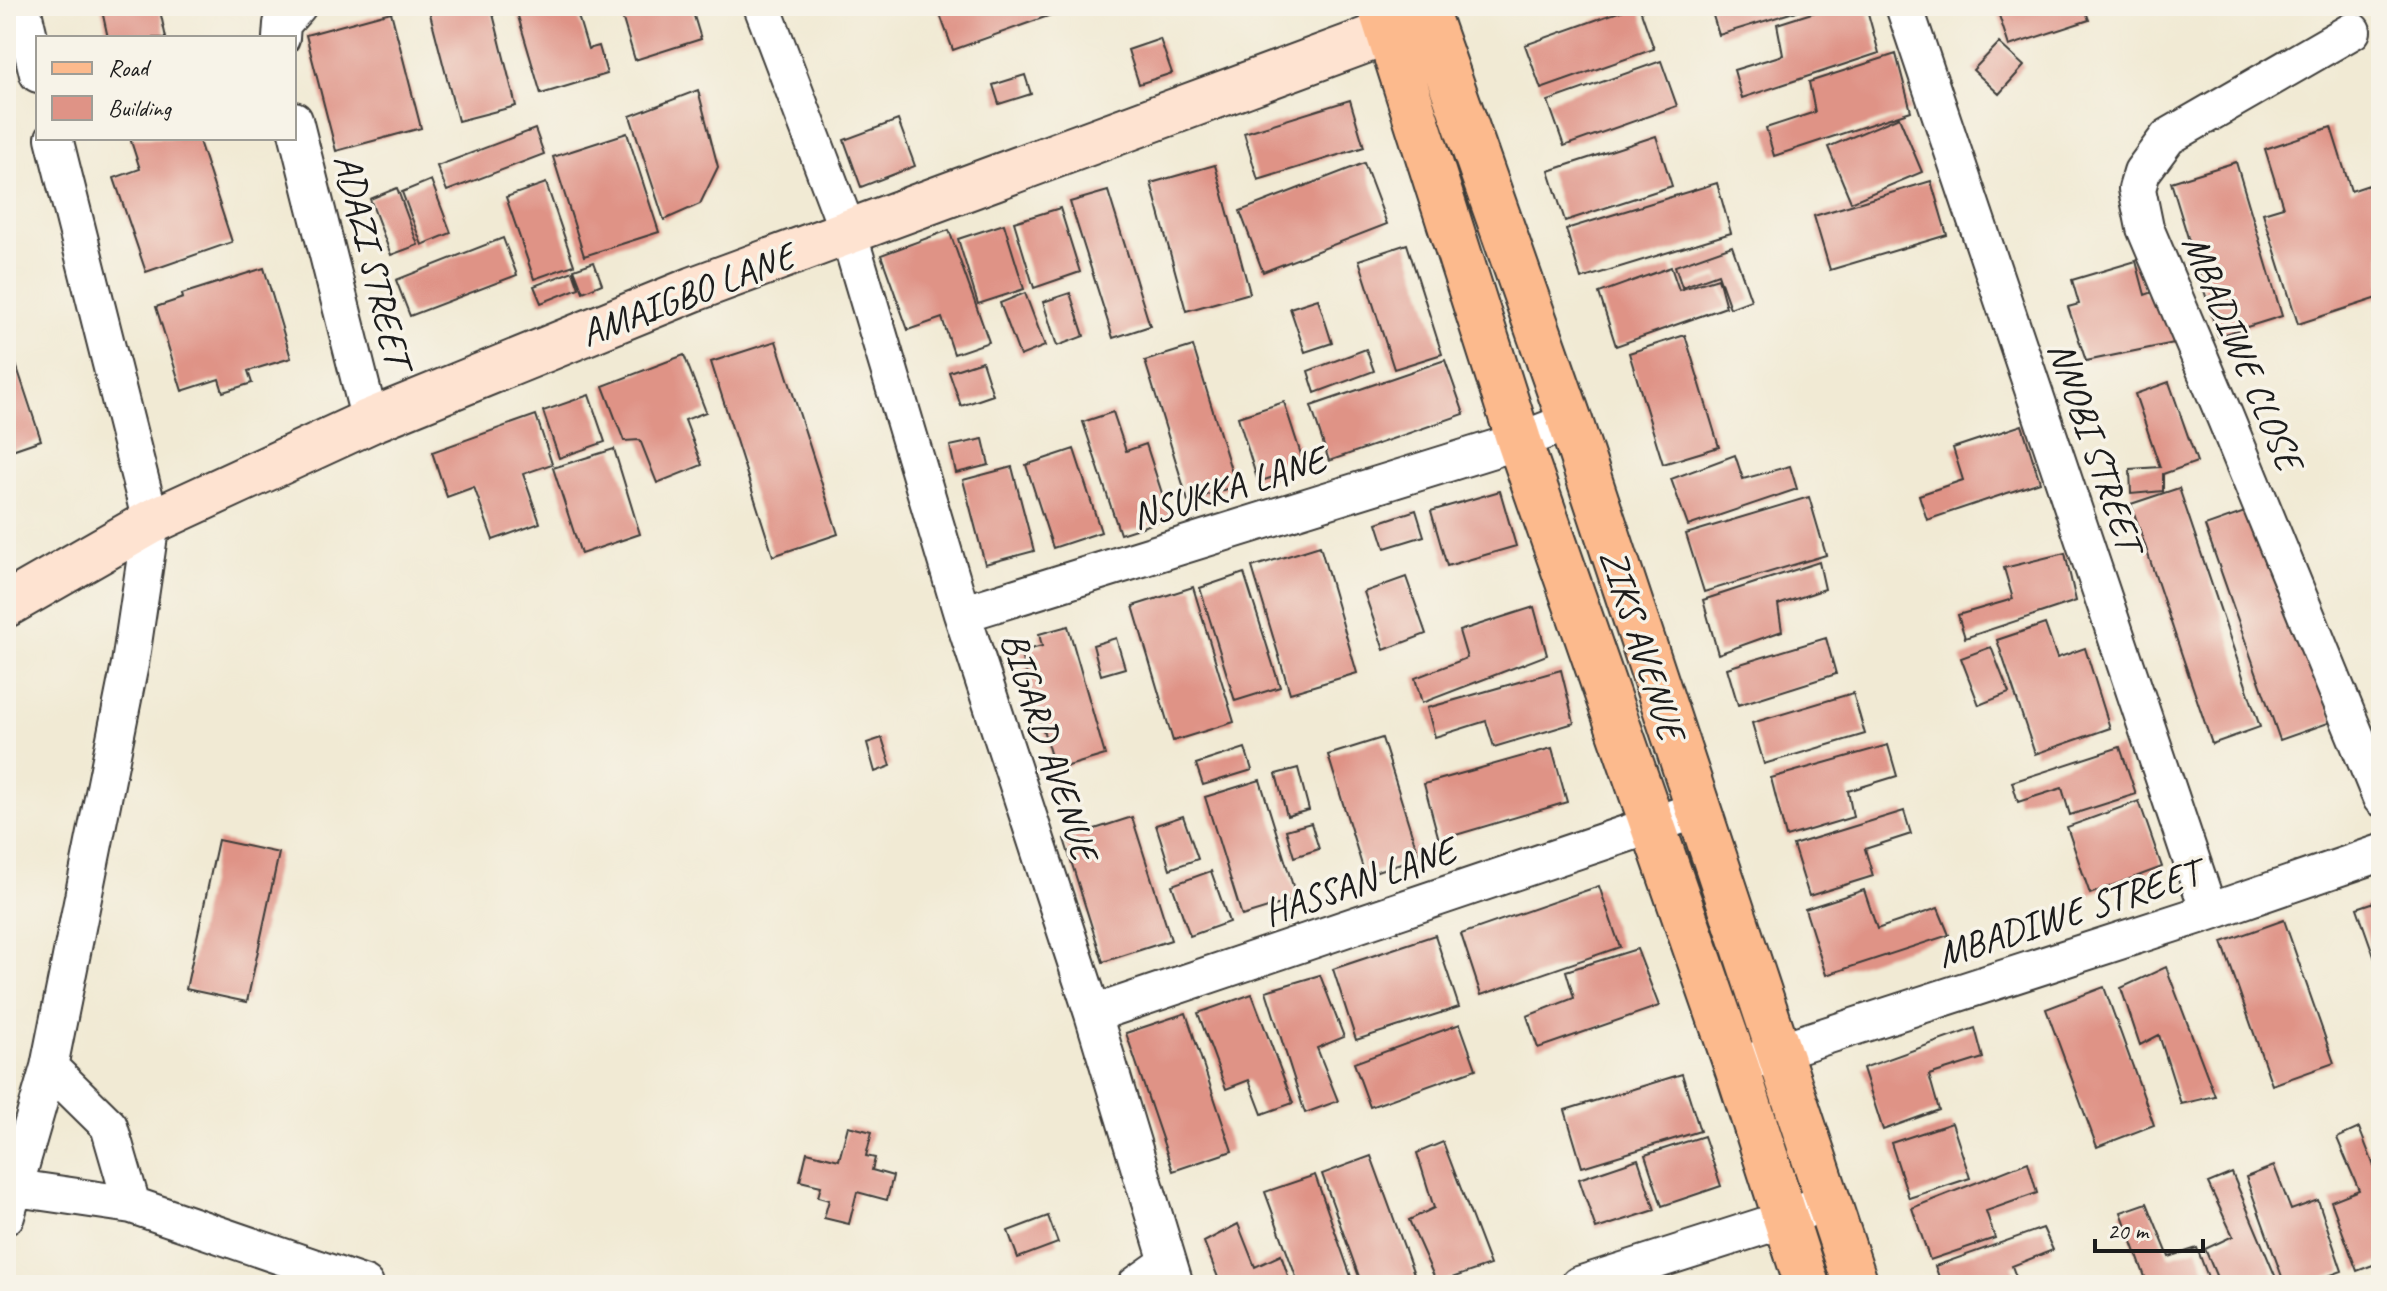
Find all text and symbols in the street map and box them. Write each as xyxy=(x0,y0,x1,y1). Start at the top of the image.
legend xyxy=(36,36,296,140)
text: Road xyxy=(108,53,152,83)
text: Building xyxy=(108,93,173,123)
street label: ADAZI STREET xyxy=(323,149,424,380)
street label: MBADIWE CLOSE xyxy=(2172,227,2315,482)
street label: AMAIGBO LANE xyxy=(574,230,805,357)
street label: NNOBI STREET xyxy=(2038,335,2156,564)
street label: NSUKKA LANE xyxy=(1126,434,1335,539)
street label: ZIKS AVENUE xyxy=(1590,543,1697,750)
street label: BIGARD AVENUE xyxy=(991,626,1110,871)
street label: HASSAN LANE xyxy=(1257,825,1466,936)
street label: MBADIWE STREET xyxy=(1931,846,2214,978)
scale bar xyxy=(2095,1203,2203,1253)
text: 20 m xyxy=(2107,1216,2150,1246)

